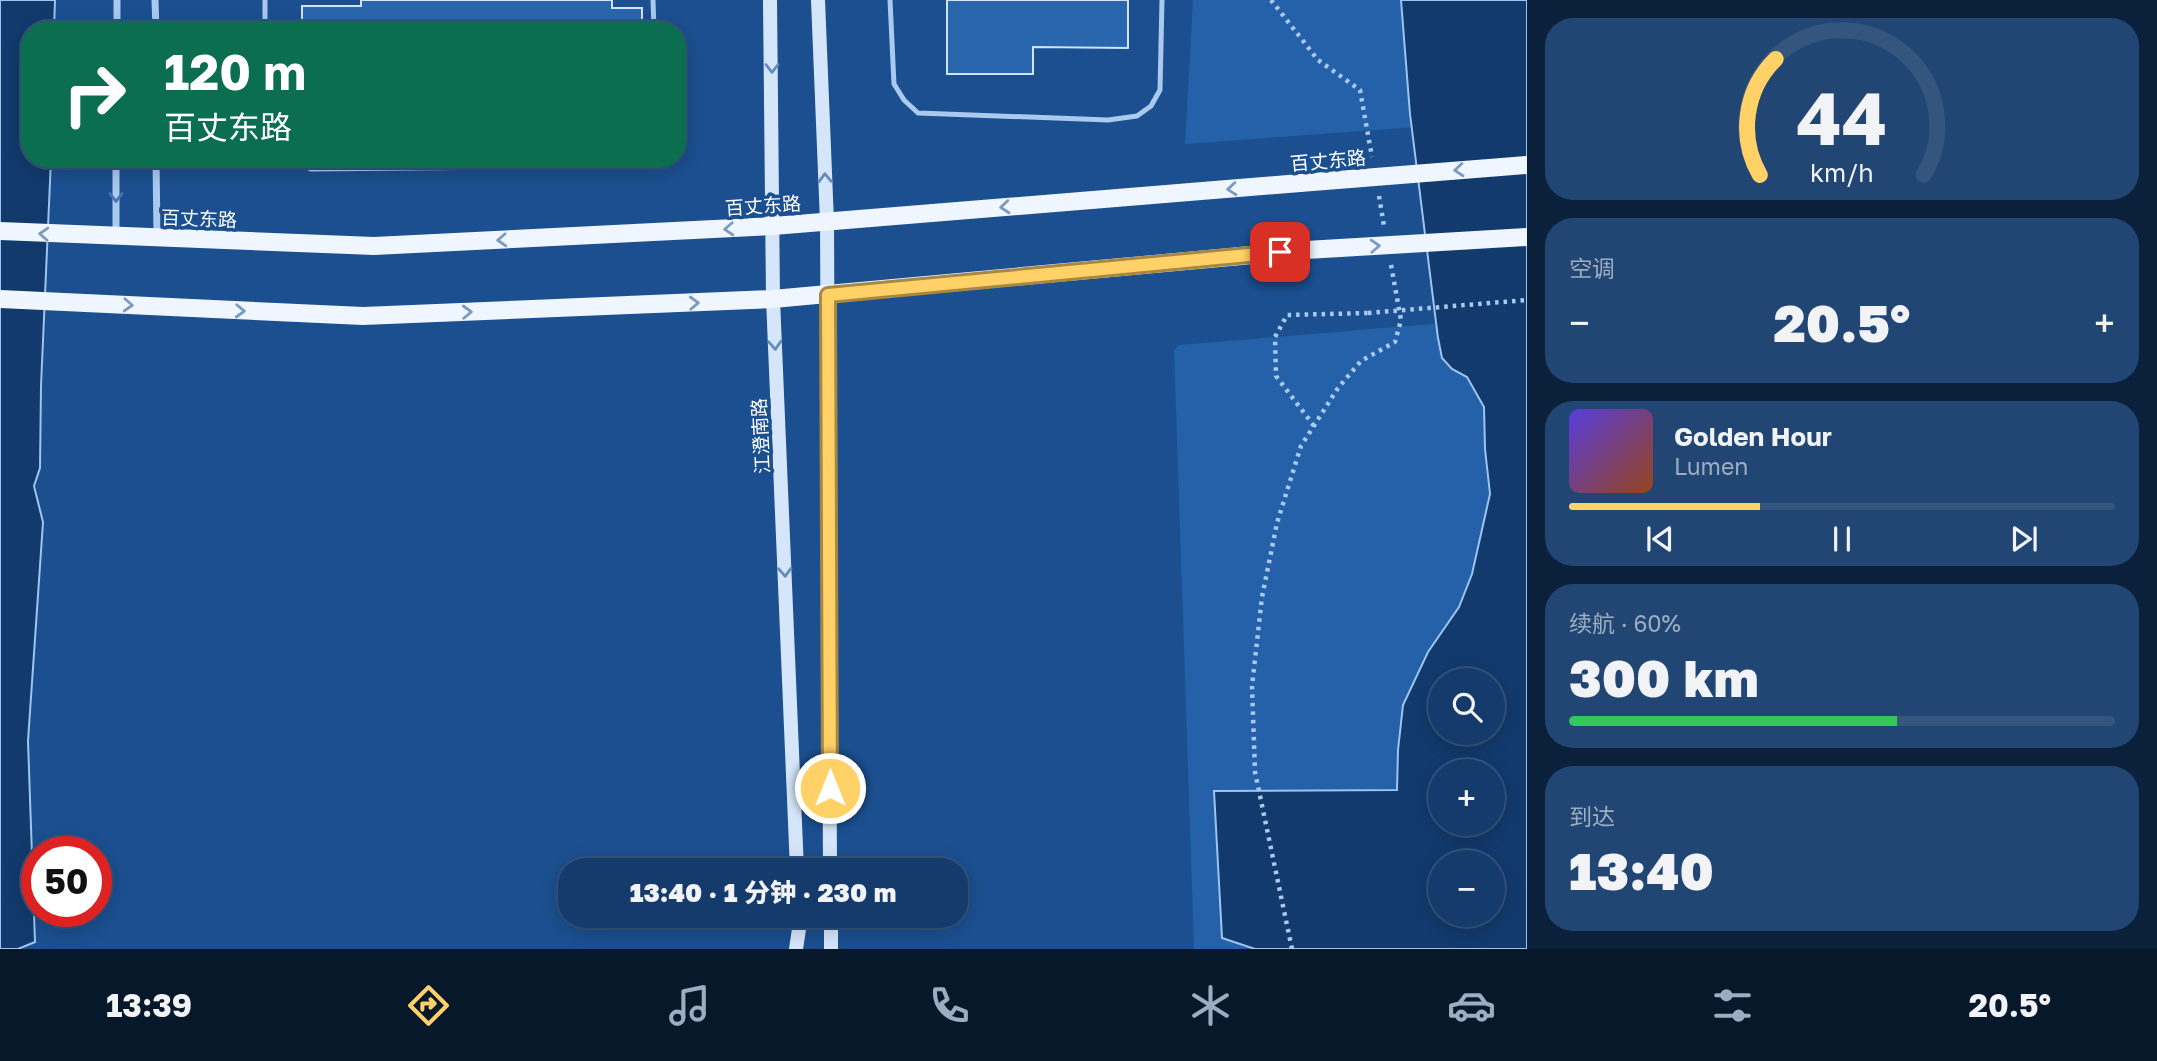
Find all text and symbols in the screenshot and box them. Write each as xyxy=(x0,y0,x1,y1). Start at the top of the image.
text: 120 m xyxy=(164,42,306,101)
icon: right xyxy=(49,49,140,140)
one-way arrow xyxy=(764,63,780,74)
text: 44 xyxy=(1797,74,1888,161)
text: 百丈东路 xyxy=(164,108,292,146)
street label: 百丈东路 xyxy=(1289,145,1367,175)
text: km/h xyxy=(1810,157,1874,188)
one-way arrow xyxy=(1453,162,1464,177)
one-way arrow xyxy=(818,172,833,183)
one-way arrow xyxy=(1226,181,1237,196)
street label: 百丈东路 xyxy=(724,191,802,219)
one-way arrow xyxy=(108,193,124,203)
one-way arrow xyxy=(999,199,1010,214)
street label: 百丈东路 xyxy=(161,205,237,231)
one-way arrow xyxy=(723,221,734,236)
pin xyxy=(1250,222,1310,282)
one-way arrow xyxy=(38,226,49,241)
one-way arrow xyxy=(496,232,507,247)
icon: arrive xyxy=(1261,233,1299,271)
one-way arrow xyxy=(1369,239,1380,254)
text: 空调 xyxy=(1569,254,1615,282)
text: 20.5° xyxy=(1774,291,1910,353)
one-way arrow xyxy=(689,295,700,310)
one-way arrow xyxy=(122,298,133,313)
text: − xyxy=(1569,300,1590,345)
text: + xyxy=(2094,300,2115,345)
one-way arrow xyxy=(234,303,245,318)
one-way arrow xyxy=(462,304,473,319)
one-way arrow xyxy=(767,339,782,350)
street label: 江澄南路 xyxy=(747,397,773,475)
text: Golden Hour xyxy=(1674,421,1832,452)
text: Lumen xyxy=(1674,452,1748,480)
icon: previous xyxy=(1641,520,1679,558)
icon: pause xyxy=(1823,520,1861,558)
icon: next xyxy=(2005,520,2043,558)
one-way arrow xyxy=(778,567,793,578)
text: 续航 · 60% xyxy=(1569,609,1681,637)
text: 300 km xyxy=(1569,646,1759,708)
map controls xyxy=(1428,668,1505,927)
button: search xyxy=(1428,668,1505,745)
position arrow xyxy=(793,751,867,825)
button: + xyxy=(1428,759,1505,836)
text: 到达 xyxy=(1569,802,1615,830)
speed limit sign: 50 xyxy=(21,836,112,927)
text: 13:40 xyxy=(1569,839,1714,901)
button: − xyxy=(1428,850,1505,927)
text: 13:40 · 1 分钟 · 230 m xyxy=(630,877,896,908)
icon: directions xyxy=(404,981,453,1030)
icon: music xyxy=(665,981,714,1030)
icon: phone xyxy=(925,981,974,1030)
icon: climate xyxy=(1186,981,1235,1030)
icon: car xyxy=(1447,981,1496,1030)
icon: filters xyxy=(1708,981,1757,1030)
text: 13:39 xyxy=(106,986,192,1024)
text: 20.5° xyxy=(1968,986,2051,1024)

